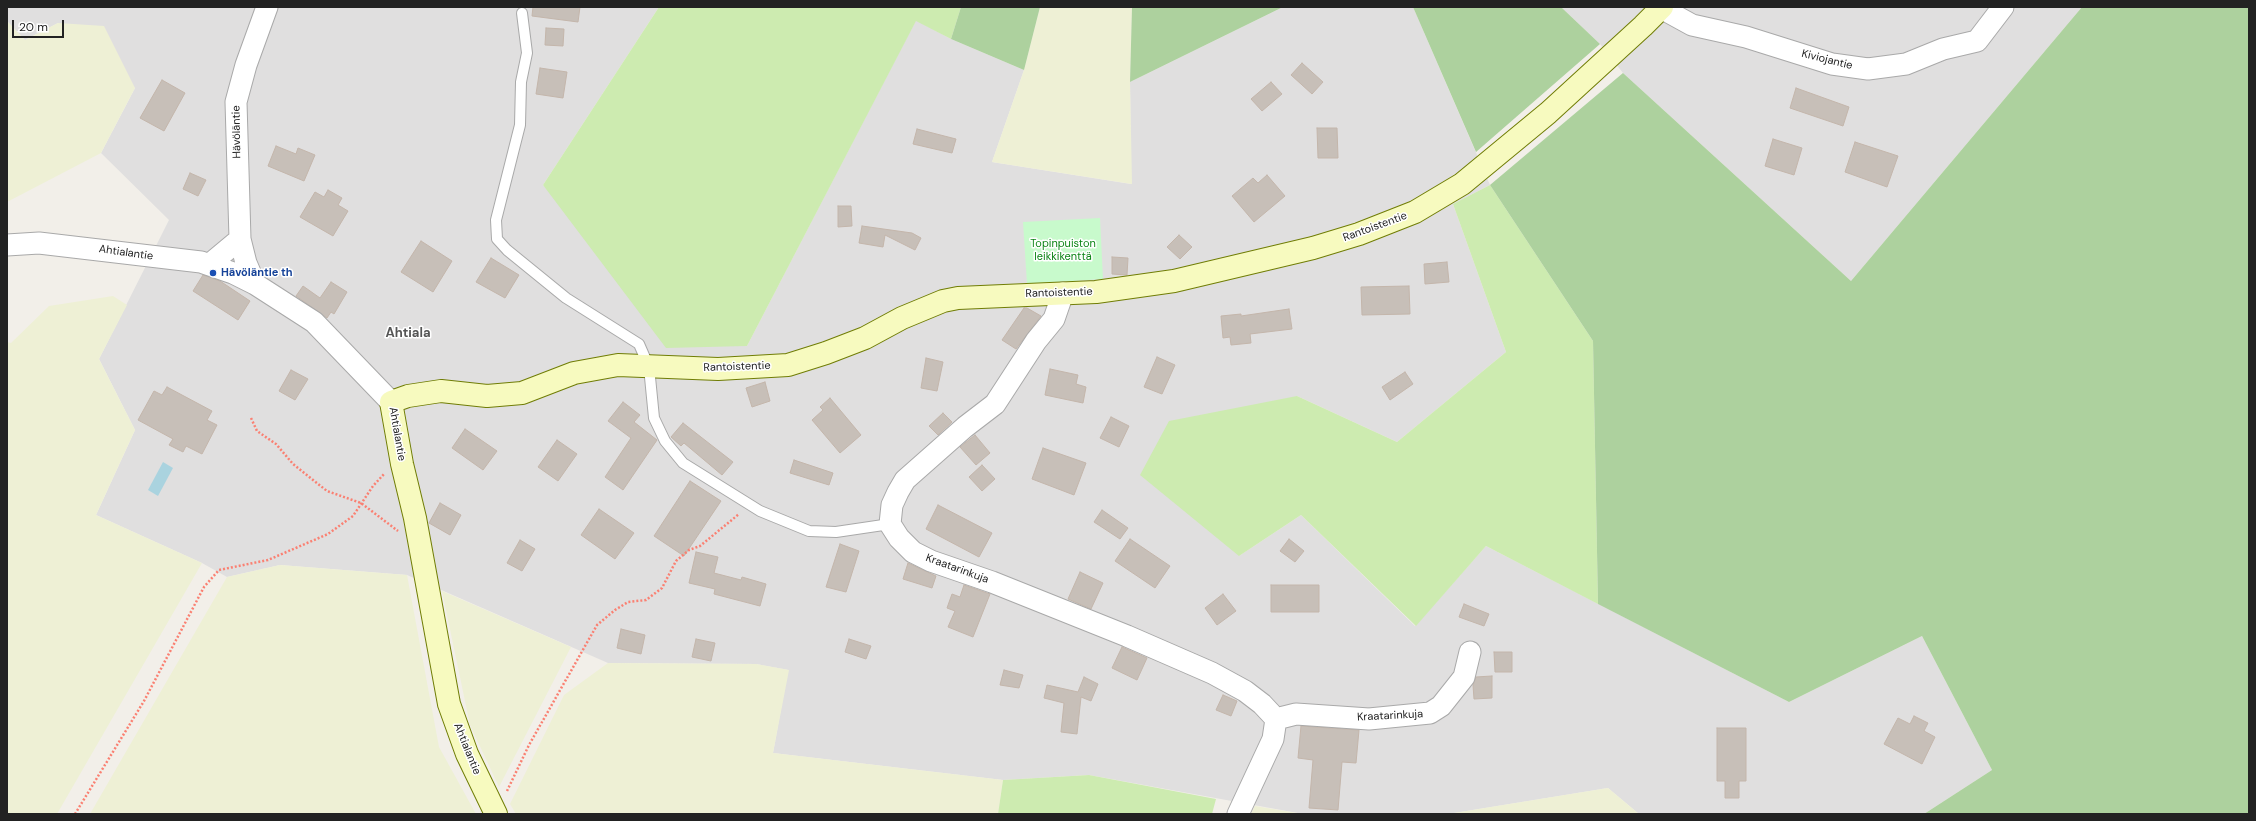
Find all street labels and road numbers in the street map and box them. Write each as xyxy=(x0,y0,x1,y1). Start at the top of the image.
street label: Kiviojantie xyxy=(1800,47,1854,73)
street label: Hävöläntie xyxy=(230,105,244,159)
street label: Rantoistentie xyxy=(1341,209,1409,245)
street label: Ahtialantie xyxy=(98,243,154,263)
street label: Rantoistentie xyxy=(1025,285,1093,301)
street label: Rantoistentie xyxy=(703,359,771,375)
street label: Ahtialantie xyxy=(386,406,408,462)
street label: Kraatarinkuja xyxy=(924,551,990,587)
street label: Kraatarinkuja xyxy=(1357,708,1423,724)
street label: Ahtialantie xyxy=(451,721,483,777)

